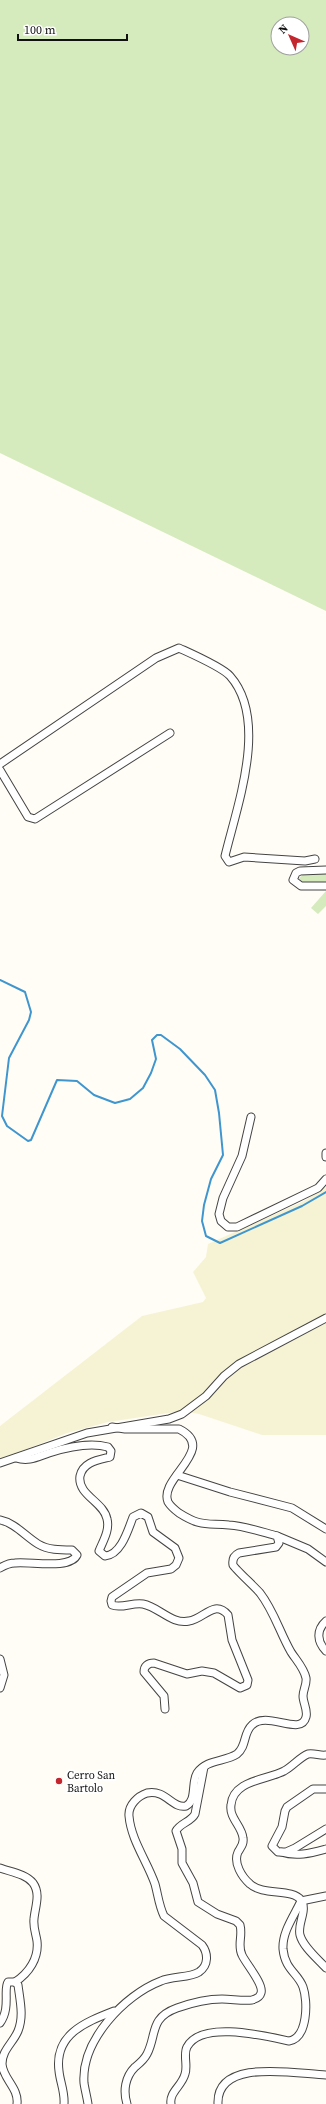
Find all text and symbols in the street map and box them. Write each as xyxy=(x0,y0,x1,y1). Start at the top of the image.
scale bar xyxy=(18,16,127,42)
north arrow xyxy=(270,16,310,56)
text: N xyxy=(275,21,291,37)
text: 100 m xyxy=(24,22,56,38)
place label: Cerro San Bartolo xyxy=(67,1768,116,1796)
marker: Cerro San Bartolo xyxy=(54,1776,64,1786)

